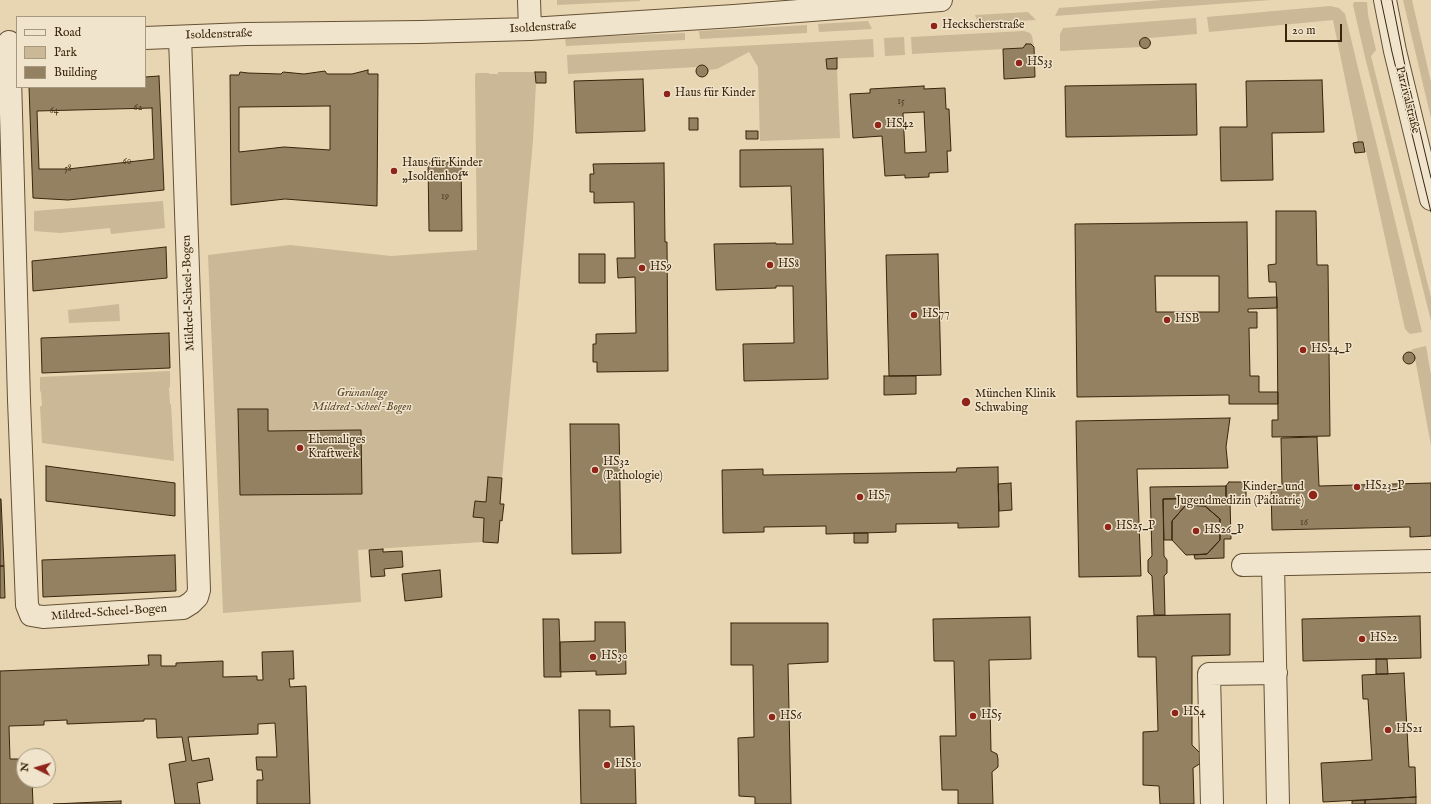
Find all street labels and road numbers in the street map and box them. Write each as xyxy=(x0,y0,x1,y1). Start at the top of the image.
street label: Isoldenstraße xyxy=(509,19,577,37)
street label: Isoldenstraße xyxy=(185,27,253,43)
street label: Parzivalstraße xyxy=(1392,65,1422,135)
street label: Mildred-Scheel-Bogen xyxy=(180,235,198,351)
street label: Mildred-Scheel-Bogen xyxy=(50,602,168,624)

